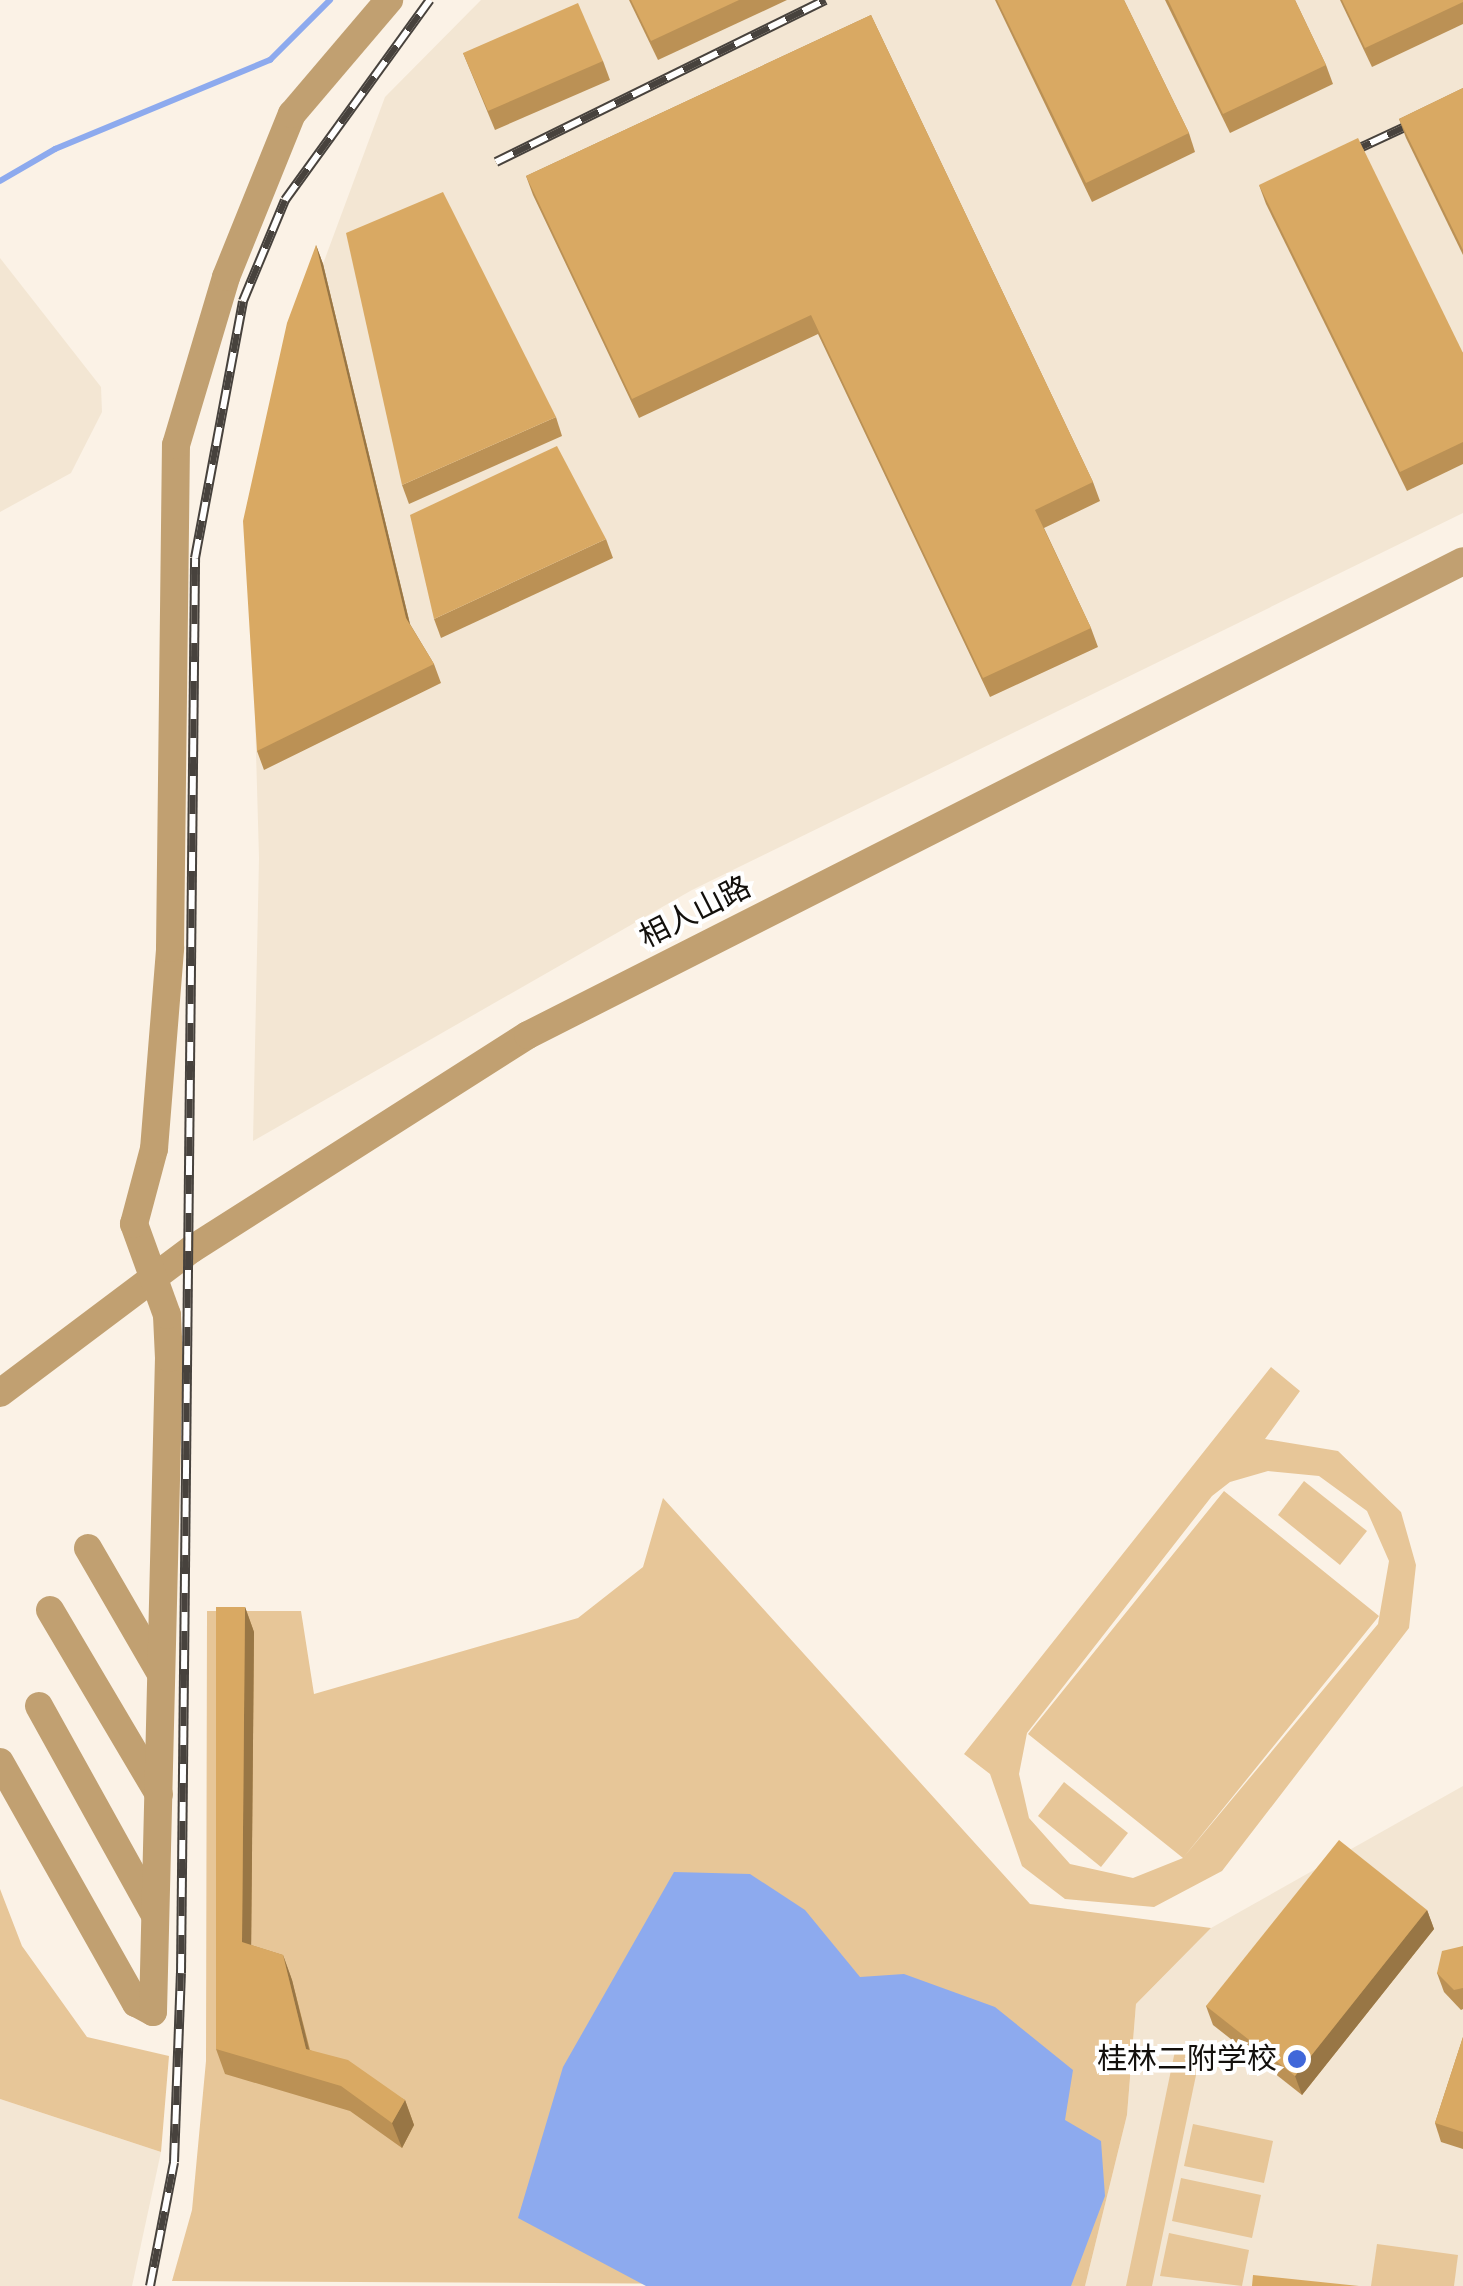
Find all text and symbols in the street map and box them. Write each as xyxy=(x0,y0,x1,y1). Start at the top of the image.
street label: 相人山路 xyxy=(633,869,757,955)
place label: 桂林二附学校 xyxy=(1097,2041,1277,2077)
marker: 桂林二附学校 xyxy=(1286,2048,1308,2070)

